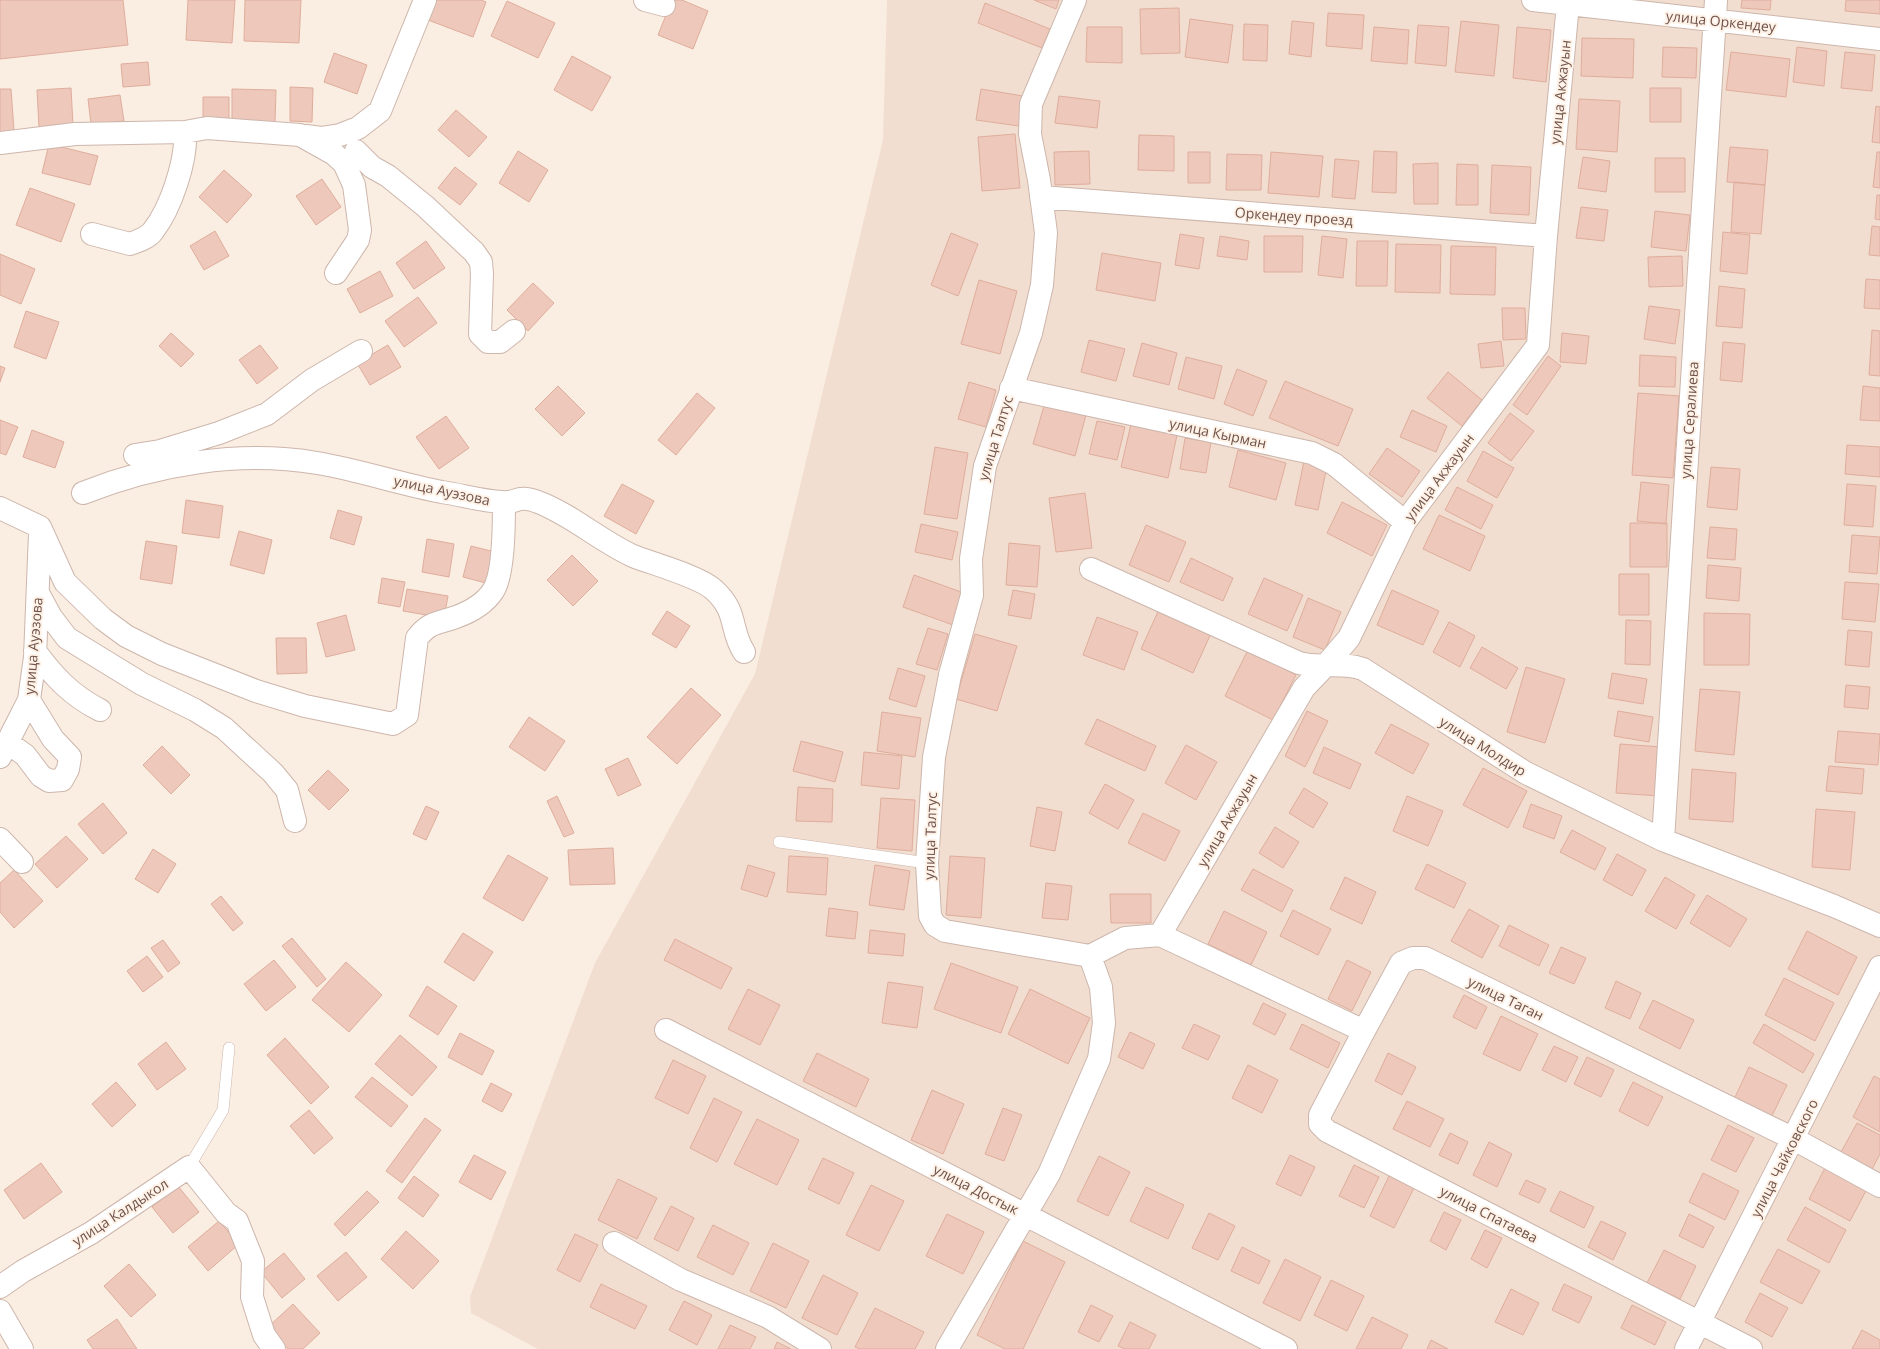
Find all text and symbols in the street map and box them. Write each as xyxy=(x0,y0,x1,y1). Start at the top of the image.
street label: улица Оркендеу xyxy=(1665,6,1778,36)
street label: улица Акжауын xyxy=(1545,39,1575,145)
street label: Оркендеу проезд xyxy=(1234,202,1354,230)
street label: улица Сералиева xyxy=(1675,361,1703,479)
street label: улица Талтус xyxy=(973,393,1017,483)
street label: улица Кырман xyxy=(1168,413,1268,453)
street label: улица Акжауын xyxy=(1400,429,1478,525)
street label: улица Ауэзова xyxy=(392,471,492,509)
street label: улица Ауэзова xyxy=(19,596,47,696)
street label: улица Молдир xyxy=(1436,712,1530,780)
street label: улица Акжауын xyxy=(1193,770,1261,870)
street label: улица Талтус xyxy=(919,791,941,880)
street label: улица Таган xyxy=(1465,971,1547,1025)
street label: улица Чайковского xyxy=(1746,1095,1822,1221)
street label: улица Достык xyxy=(930,1159,1023,1219)
street label: улица Калдыкол xyxy=(68,1174,172,1250)
street label: улица Спатаева xyxy=(1437,1181,1541,1247)

